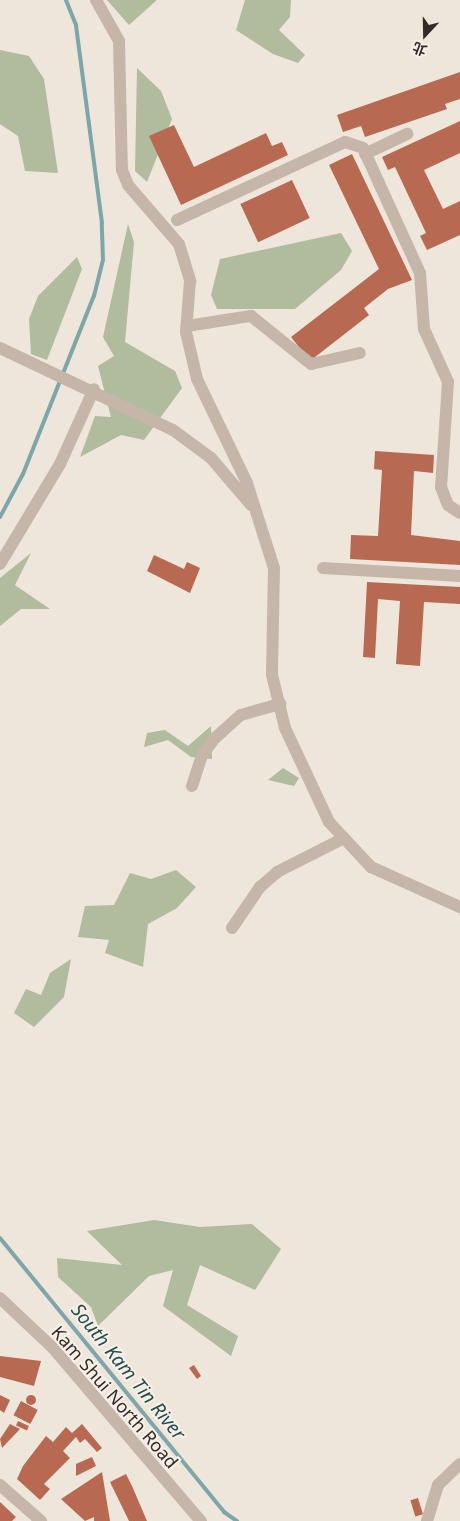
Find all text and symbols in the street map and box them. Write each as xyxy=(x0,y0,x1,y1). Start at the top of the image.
north arrow xyxy=(400,10,450,60)
text: 北 xyxy=(410,38,429,61)
water label: South Kam Tin River xyxy=(66,1299,190,1445)
street label: Kam Shui North Road xyxy=(47,1321,183,1473)

